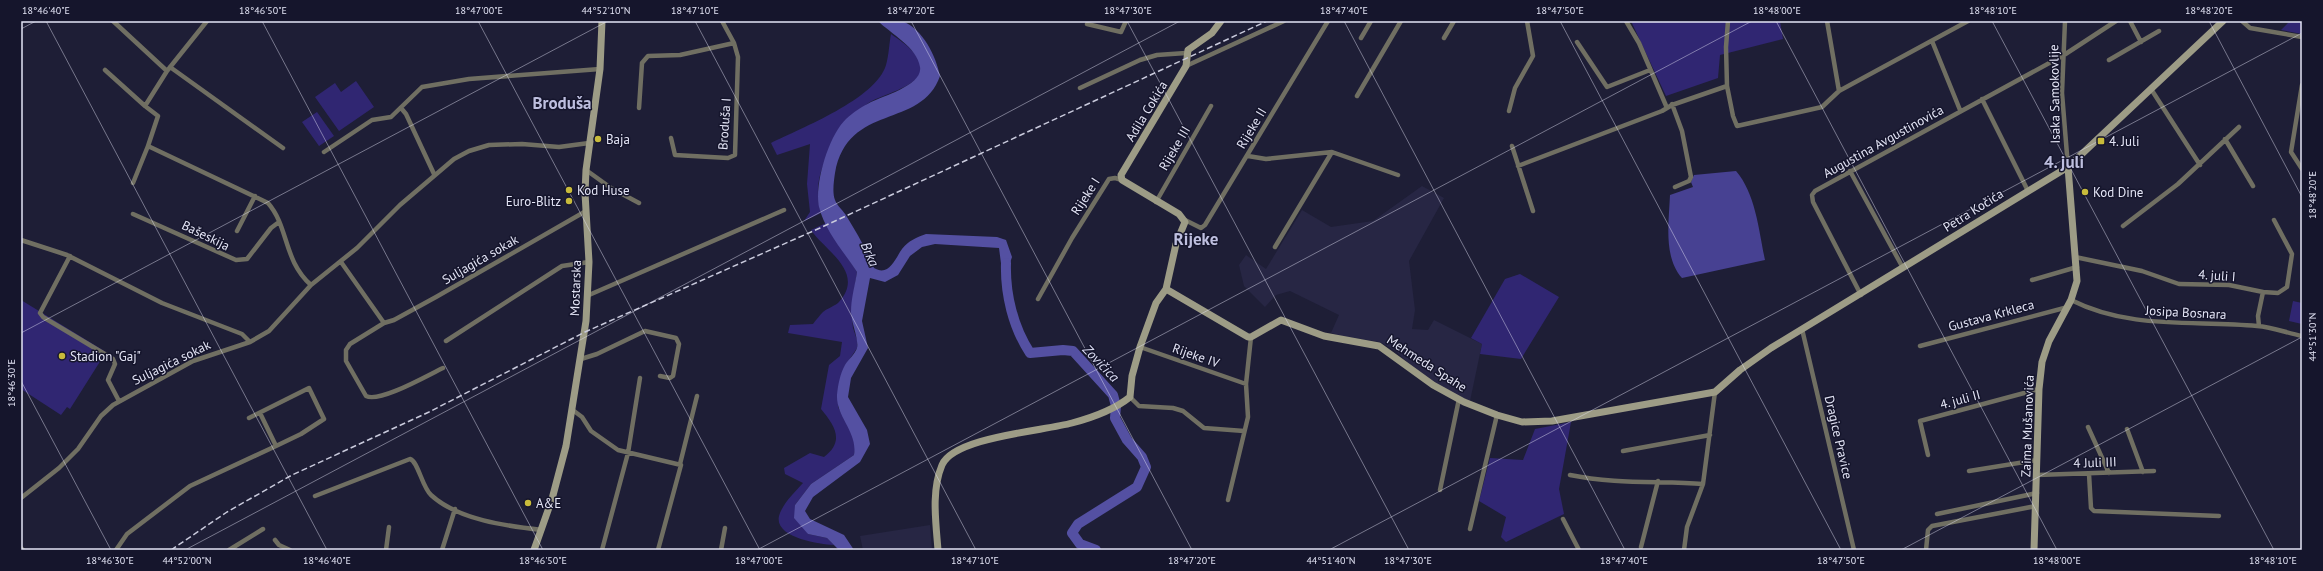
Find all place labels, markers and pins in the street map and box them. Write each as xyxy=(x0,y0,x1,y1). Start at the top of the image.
place label: Baja xyxy=(606,131,630,148)
place label: 4. Juli xyxy=(2109,133,2139,150)
marker: Baja xyxy=(593,134,603,144)
marker: 4. Juli xyxy=(2096,136,2106,146)
place label: Kod Huse xyxy=(577,182,630,199)
place label: Kod Dine xyxy=(2093,184,2143,201)
marker: Kod Huse xyxy=(564,185,574,195)
marker: Kod Dine xyxy=(2080,187,2090,197)
place label: Euro-Blitz xyxy=(506,193,561,210)
marker: Euro-Blitz xyxy=(564,196,574,206)
place label: Stadion "Gaj" xyxy=(70,348,141,365)
marker: Stadion "Gaj" xyxy=(57,351,67,361)
place label: A&E xyxy=(536,495,561,512)
marker: A&E xyxy=(523,498,533,508)

